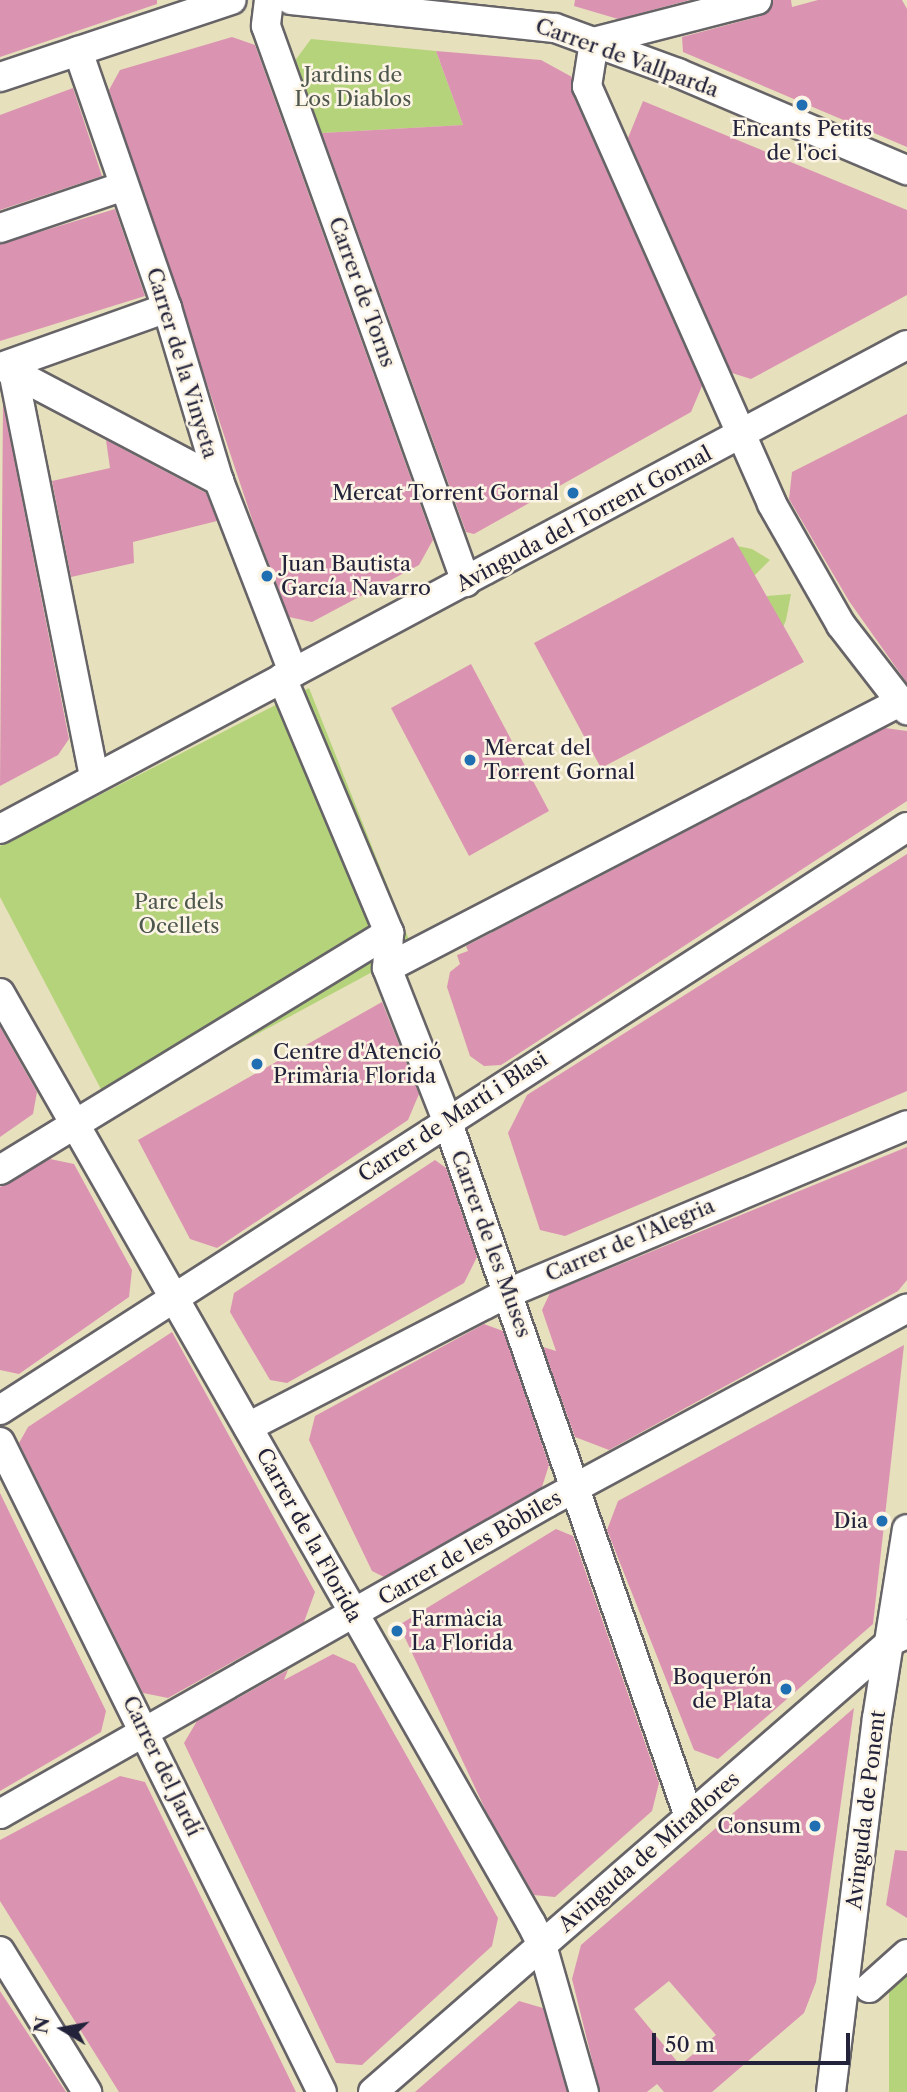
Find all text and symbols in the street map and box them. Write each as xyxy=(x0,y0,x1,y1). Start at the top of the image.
street label: Carrer de Vallparda xyxy=(531,13,723,103)
park label: Jardins de Los Diablos xyxy=(295,62,411,112)
marker: Encants Petits de l'oci xyxy=(794,97,810,113)
place label: Encants Petits de l'oci xyxy=(732,116,872,166)
street label: Carrer de Torns xyxy=(323,213,401,371)
street label: Carrer de la Vinyeta xyxy=(141,264,223,462)
street label: Avinguda del Torrent Gornal xyxy=(452,441,716,597)
place label: Mercat Torrent Gornal xyxy=(332,480,559,506)
marker: Mercat Torrent Gornal xyxy=(565,485,581,501)
place label: Juan Bautista García Navarro xyxy=(281,551,431,601)
marker: Juan Bautista García Navarro xyxy=(259,568,275,584)
place label: Mercat del Torrent Gornal xyxy=(484,735,635,785)
marker: Mercat del Torrent Gornal xyxy=(462,752,478,768)
park label: Parc dels Ocellets xyxy=(134,889,224,939)
place label: Centre d'Atenció Primària Florida xyxy=(273,1039,441,1089)
street label: Carrer de Martí i Blasi xyxy=(354,1046,552,1188)
marker: Centre d'Atenció Primària Florida xyxy=(247,1054,267,1074)
street label: Carrer de les Muses xyxy=(445,1147,537,1341)
street label: Carrer de l'Alegria xyxy=(542,1193,718,1287)
street label: Carrer de la Florida xyxy=(251,1443,367,1627)
street label: Carrer de les Bòbiles xyxy=(374,1485,566,1611)
place label: Dia xyxy=(834,1508,868,1534)
marker: Dia xyxy=(874,1513,890,1529)
place label: Farmàcia La Florida xyxy=(411,1606,513,1656)
marker: Farmàcia La Florida xyxy=(389,1623,405,1639)
place label: Boquerón de Plata xyxy=(672,1664,772,1714)
marker: Boquerón de Plata xyxy=(778,1681,794,1697)
street label: Carrer del Jardí xyxy=(117,1692,207,1840)
street label: Avinguda de Ponent xyxy=(841,1709,891,1911)
street label: Avinguda de Miraflores xyxy=(553,1766,745,1938)
place label: Consum xyxy=(717,1813,801,1839)
marker: Consum xyxy=(807,1818,823,1834)
north arrow xyxy=(28,1994,98,2064)
text: N xyxy=(29,2015,55,2035)
scale bar xyxy=(655,2018,853,2062)
text: 50 m xyxy=(665,2032,715,2057)

